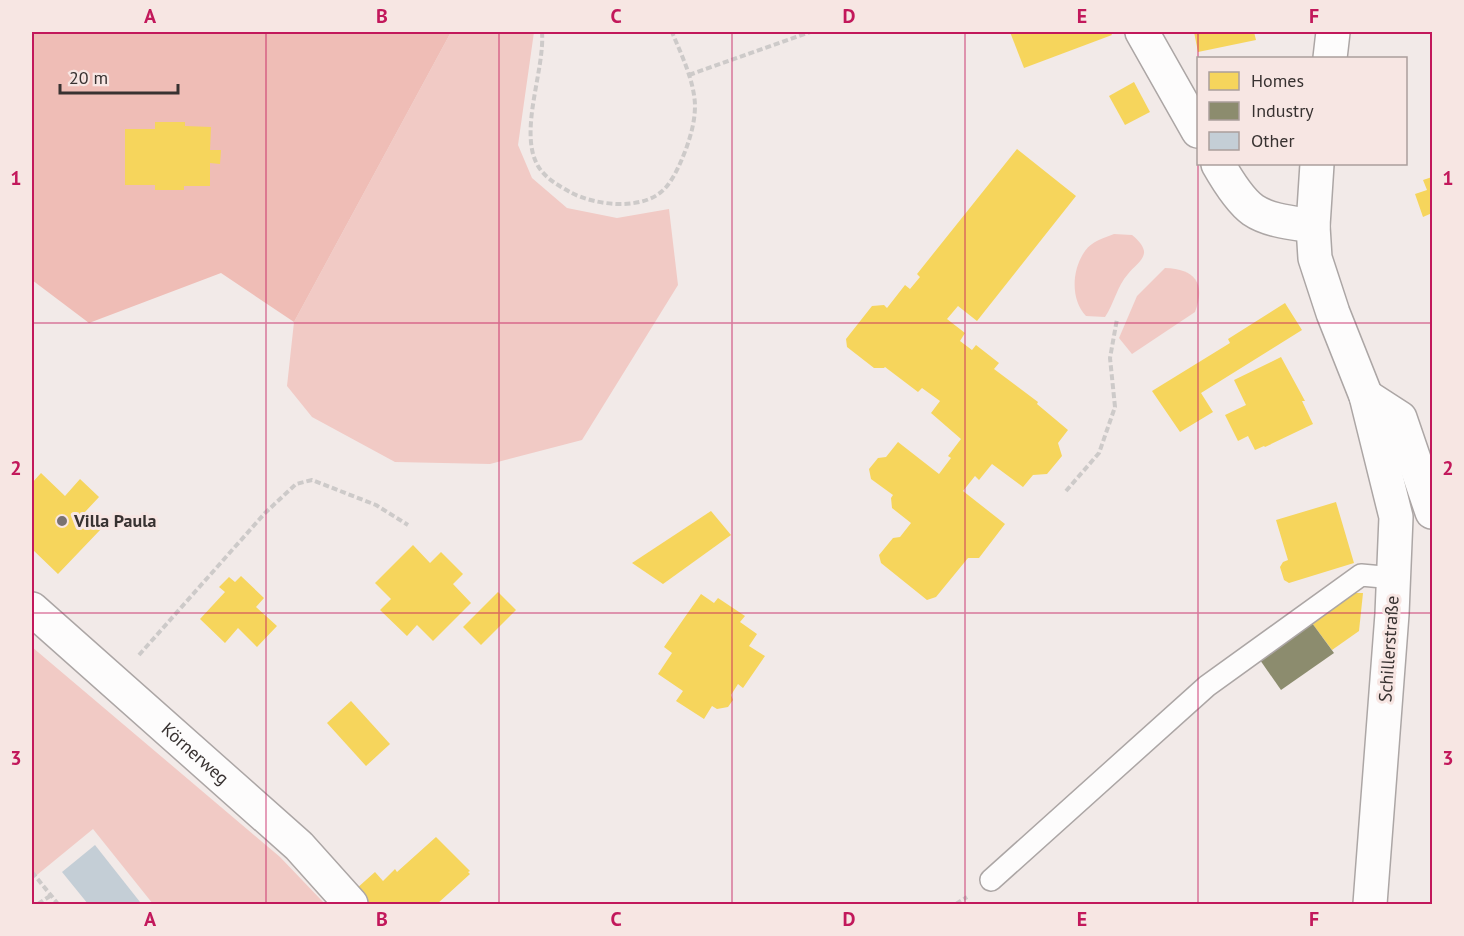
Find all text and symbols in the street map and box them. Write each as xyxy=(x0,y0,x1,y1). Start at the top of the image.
text: A xyxy=(144,3,157,29)
text: B xyxy=(376,3,388,29)
text: C xyxy=(610,3,622,29)
text: D xyxy=(843,3,856,29)
text: E xyxy=(1077,3,1087,29)
text: F xyxy=(1309,3,1319,29)
scale bar xyxy=(60,57,178,95)
legend xyxy=(1197,57,1407,165)
text: 20 m xyxy=(69,66,108,89)
text: Homes xyxy=(1251,69,1304,92)
text: Industry xyxy=(1251,99,1314,122)
text: Other xyxy=(1251,129,1295,152)
text: 1 xyxy=(10,165,22,191)
text: 1 xyxy=(1442,165,1454,191)
text: 2 xyxy=(10,455,22,481)
text: 2 xyxy=(1442,455,1454,481)
place label: Villa Paula xyxy=(73,509,156,532)
marker: Villa Paula xyxy=(55,514,69,528)
street label: Schillerstraße xyxy=(1373,595,1404,703)
street label: Körnerweg xyxy=(157,717,234,789)
text: 3 xyxy=(10,745,22,771)
text: 3 xyxy=(1442,745,1454,771)
text: A xyxy=(144,906,157,932)
text: B xyxy=(376,906,388,932)
text: C xyxy=(610,906,622,932)
text: D xyxy=(843,906,856,932)
text: E xyxy=(1077,906,1087,932)
text: F xyxy=(1309,906,1319,932)

